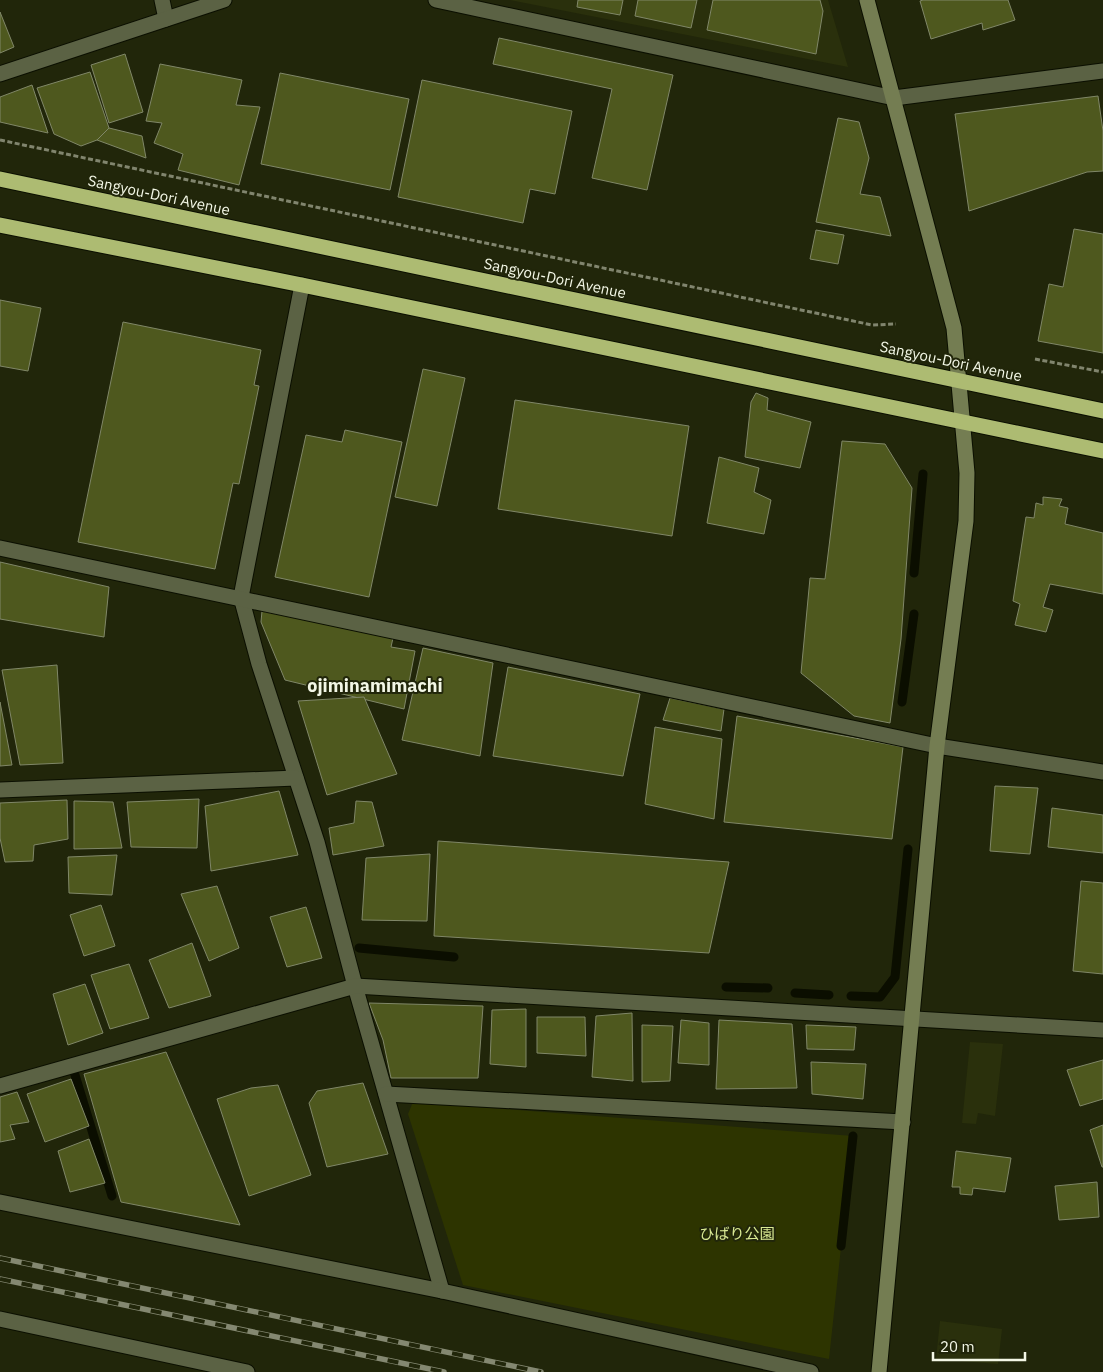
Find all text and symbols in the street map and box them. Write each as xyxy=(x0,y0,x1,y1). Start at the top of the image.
street label: Sangyou-Dori Avenue xyxy=(86,171,232,219)
street label: Sangyou-Dori Avenue xyxy=(482,254,628,302)
street label: Sangyou-Dori Avenue xyxy=(878,337,1024,385)
district label: ojiminamimachi xyxy=(307,674,443,697)
park label: ひばり公園 xyxy=(699,1224,775,1243)
scale bar xyxy=(933,1330,1026,1362)
text: 20 m xyxy=(940,1337,975,1356)

